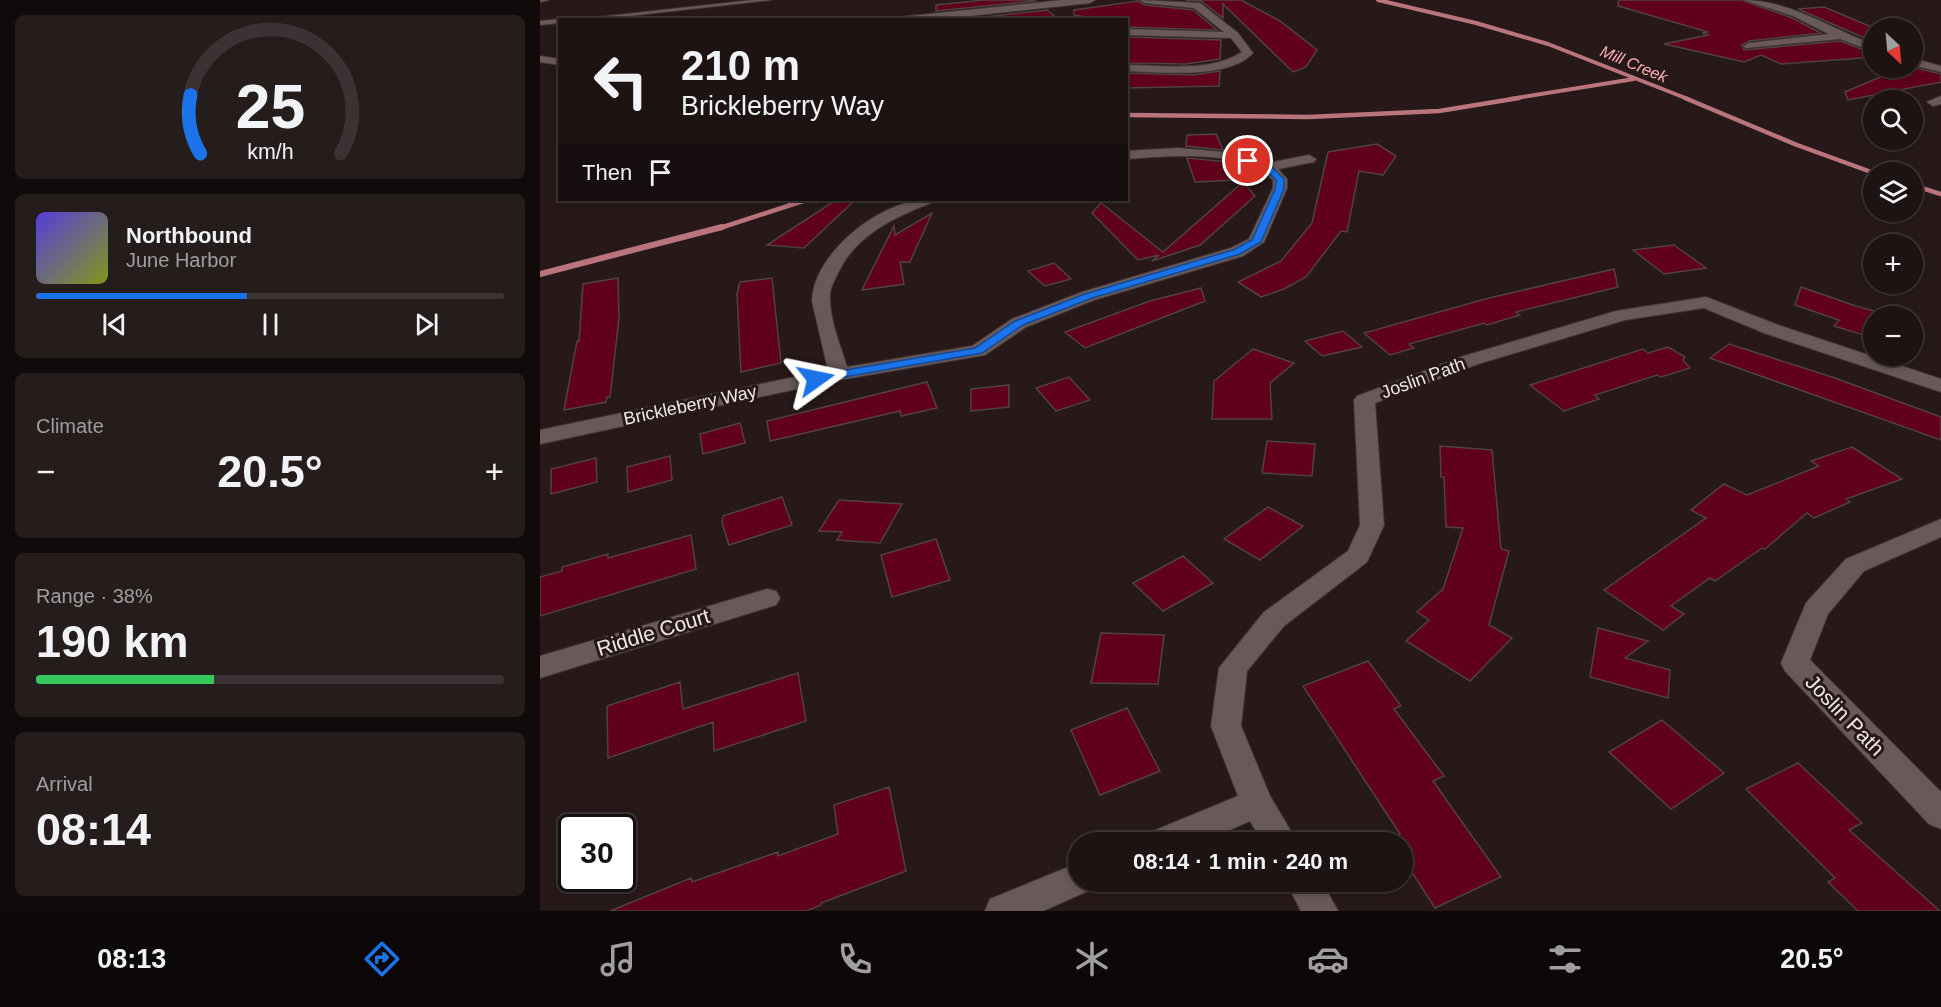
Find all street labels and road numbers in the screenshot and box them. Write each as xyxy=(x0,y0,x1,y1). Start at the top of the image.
street label: Joslin Path xyxy=(1378,354,1468,402)
street label: Brickleberry Way xyxy=(622,381,758,429)
street label: Riddle Court xyxy=(594,604,712,660)
street label: Joslin Path xyxy=(1801,670,1889,760)

